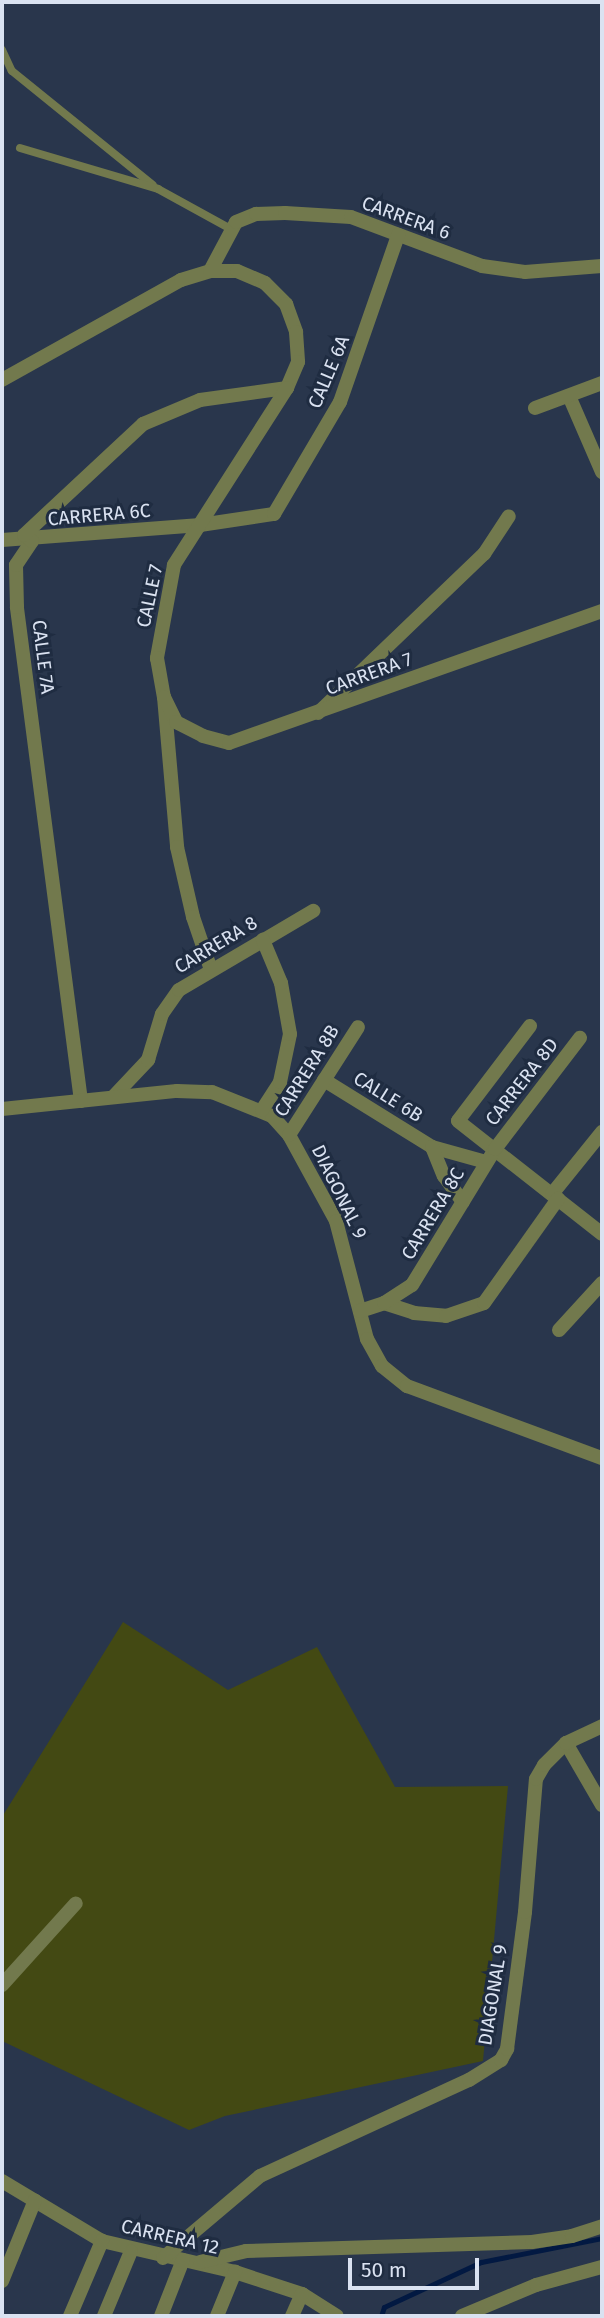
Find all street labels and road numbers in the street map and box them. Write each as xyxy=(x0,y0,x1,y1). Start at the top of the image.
street label: CARRERA 6 xyxy=(359,192,453,244)
street label: CALLE 6A xyxy=(304,332,354,412)
street label: CARRERA 6C xyxy=(47,499,151,531)
street label: CALLE 7 xyxy=(132,562,168,630)
street label: CALLE 7A xyxy=(27,619,59,695)
street label: CARRERA 7 xyxy=(323,648,415,700)
street label: CARRERA 8 xyxy=(170,911,262,979)
street label: CARRERA 8B xyxy=(270,1021,344,1121)
street label: CARRERA 8D xyxy=(481,1034,563,1130)
street label: CALLE 6B xyxy=(349,1067,427,1127)
street label: DIAGONAL 9 xyxy=(306,1141,372,1243)
street label: CARRERA 8C xyxy=(397,1164,469,1264)
street label: DIAGONAL 9 xyxy=(474,1943,512,2047)
street label: CARRERA 12 xyxy=(119,2215,221,2259)

